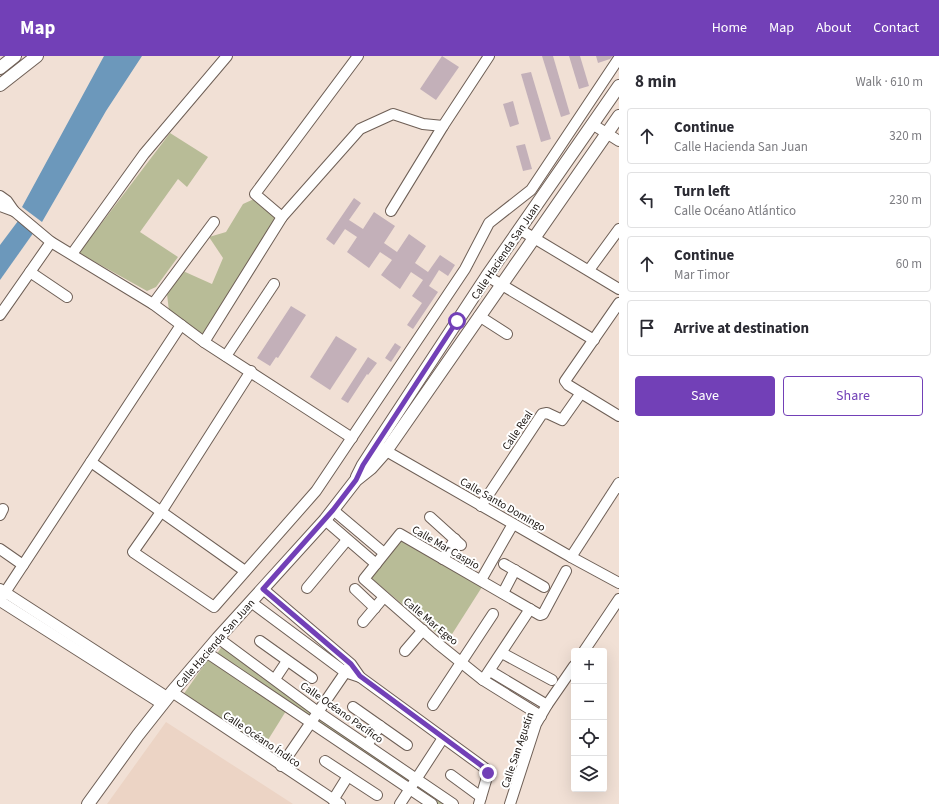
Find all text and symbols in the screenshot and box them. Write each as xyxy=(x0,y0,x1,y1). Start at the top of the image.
text: Map xyxy=(20,15,55,42)
text: Home xyxy=(712,18,747,38)
text: Map xyxy=(769,18,794,38)
text: About xyxy=(816,18,851,38)
text: Contact xyxy=(873,18,919,38)
text: 8 min xyxy=(635,70,676,94)
text: Walk · 610 m xyxy=(855,73,923,91)
text: Continue xyxy=(674,117,734,138)
icon: ahead xyxy=(636,125,658,147)
text: 320 m xyxy=(889,127,922,145)
text: Calle Hacienda San Juan xyxy=(674,138,808,156)
text: Turn left xyxy=(674,181,730,202)
icon: left xyxy=(636,189,658,211)
text: 230 m xyxy=(889,191,922,209)
street label: Calle Hacienda San Juan xyxy=(468,200,543,302)
text: Calle Océano Atlántico xyxy=(674,202,796,220)
text: Continue xyxy=(674,245,734,266)
icon: ahead xyxy=(636,253,658,275)
text: 60 m xyxy=(896,255,922,273)
text: Mar Timor xyxy=(674,266,730,284)
route start xyxy=(448,312,466,330)
icon: arrive xyxy=(636,317,658,339)
text: Arrive at destination xyxy=(674,318,809,339)
button: Save xyxy=(635,376,775,416)
button: Share xyxy=(783,376,923,416)
street label: Calle Real xyxy=(499,407,536,453)
street label: Calle Santo Domingo xyxy=(457,474,548,535)
street label: Calle Mar Caspio xyxy=(409,522,482,573)
street label: Calle Mar Egeo xyxy=(400,594,461,649)
street label: Calle Hacienda San Juan xyxy=(173,596,258,691)
map controls xyxy=(571,648,607,792)
button: + xyxy=(571,648,607,684)
street label: Calle Océano Pacífico xyxy=(297,678,386,747)
button: − xyxy=(571,684,607,720)
street label: Calle Océano Índico xyxy=(220,708,304,771)
street label: Calle San Agustín xyxy=(498,710,537,790)
button: locate xyxy=(571,720,607,756)
button: layers xyxy=(571,756,607,792)
route end xyxy=(479,764,497,782)

